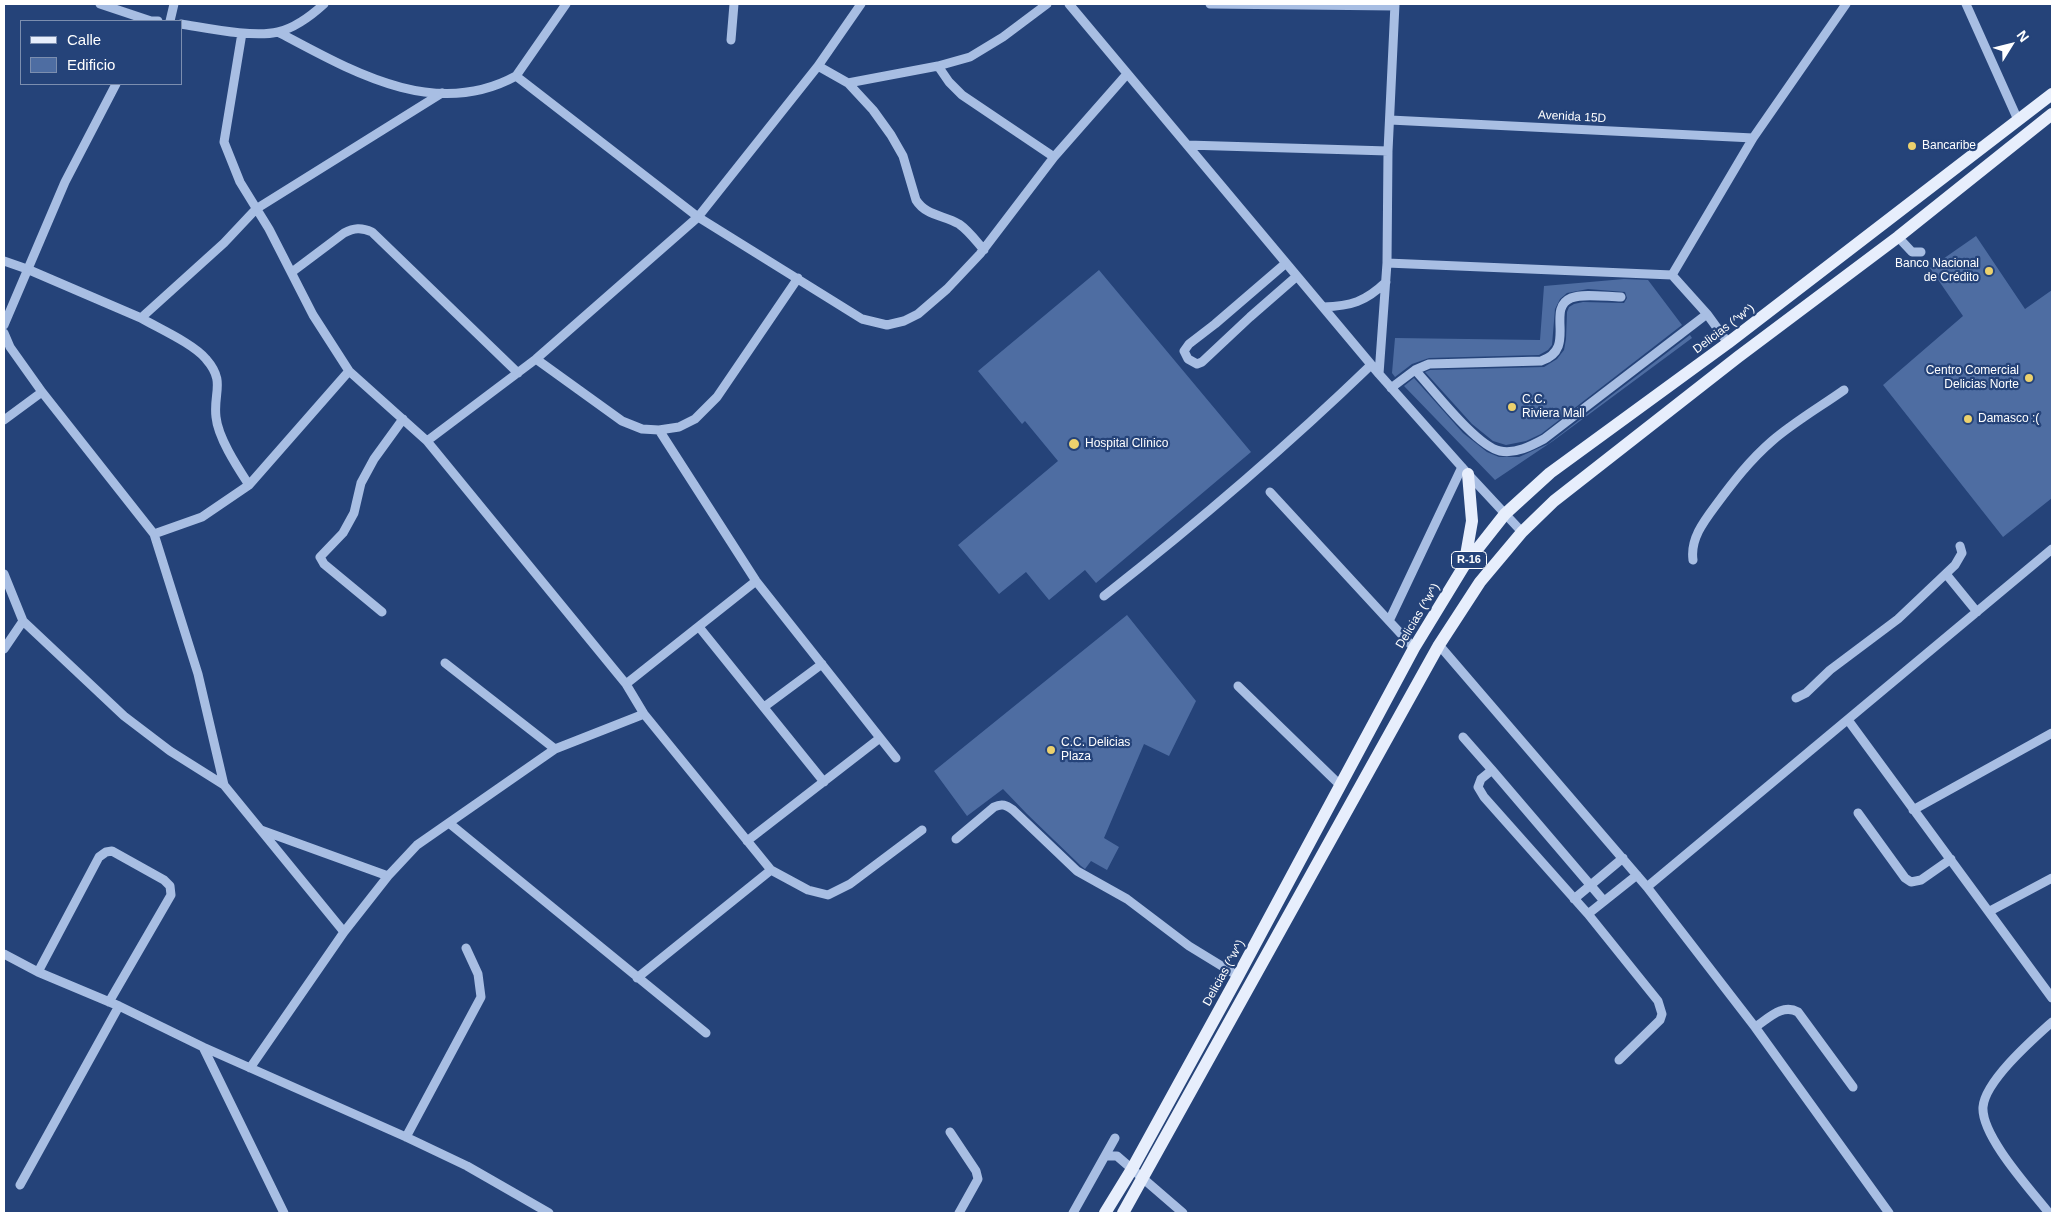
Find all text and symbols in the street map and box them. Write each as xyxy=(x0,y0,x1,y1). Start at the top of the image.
legend xyxy=(20,20,182,85)
north arrow xyxy=(1986,20,2036,70)
text: N xyxy=(2014,27,2033,45)
text: Calle xyxy=(67,31,101,48)
text: Edificio xyxy=(67,56,115,73)
street label: Avenida 15D xyxy=(1537,108,1607,126)
place label: Bancaribe xyxy=(1922,139,1976,153)
marker: Bancaribe xyxy=(1906,140,1918,152)
place label: Banco Nacional de Crédito xyxy=(1895,257,1979,285)
marker: Banco Nacional de Crédito xyxy=(1983,265,1995,277)
street label: Delicias (^w^) xyxy=(1690,301,1758,357)
place label: Centro Comercial Delicias Norte xyxy=(1926,364,2019,392)
marker: Centro Comercial Delicias Norte xyxy=(2023,372,2035,384)
place label: C.C. Riviera Mall xyxy=(1522,393,1585,421)
marker: C.C. Riviera Mall xyxy=(1506,401,1518,413)
place label: Damasco :( xyxy=(1978,412,2039,426)
marker: Damasco :( xyxy=(1962,413,1974,425)
marker: Hospital Clínico xyxy=(1067,437,1081,451)
place label: Hospital Clínico xyxy=(1085,437,1168,451)
road number: R-16 xyxy=(1452,552,1486,568)
street label: Delicias (^w^) xyxy=(1393,581,1443,651)
place label: C.C. Delicias Plaza xyxy=(1061,736,1130,764)
marker: C.C. Delicias Plaza xyxy=(1045,744,1057,756)
street label: Delicias (^w^) xyxy=(1200,937,1248,1009)

